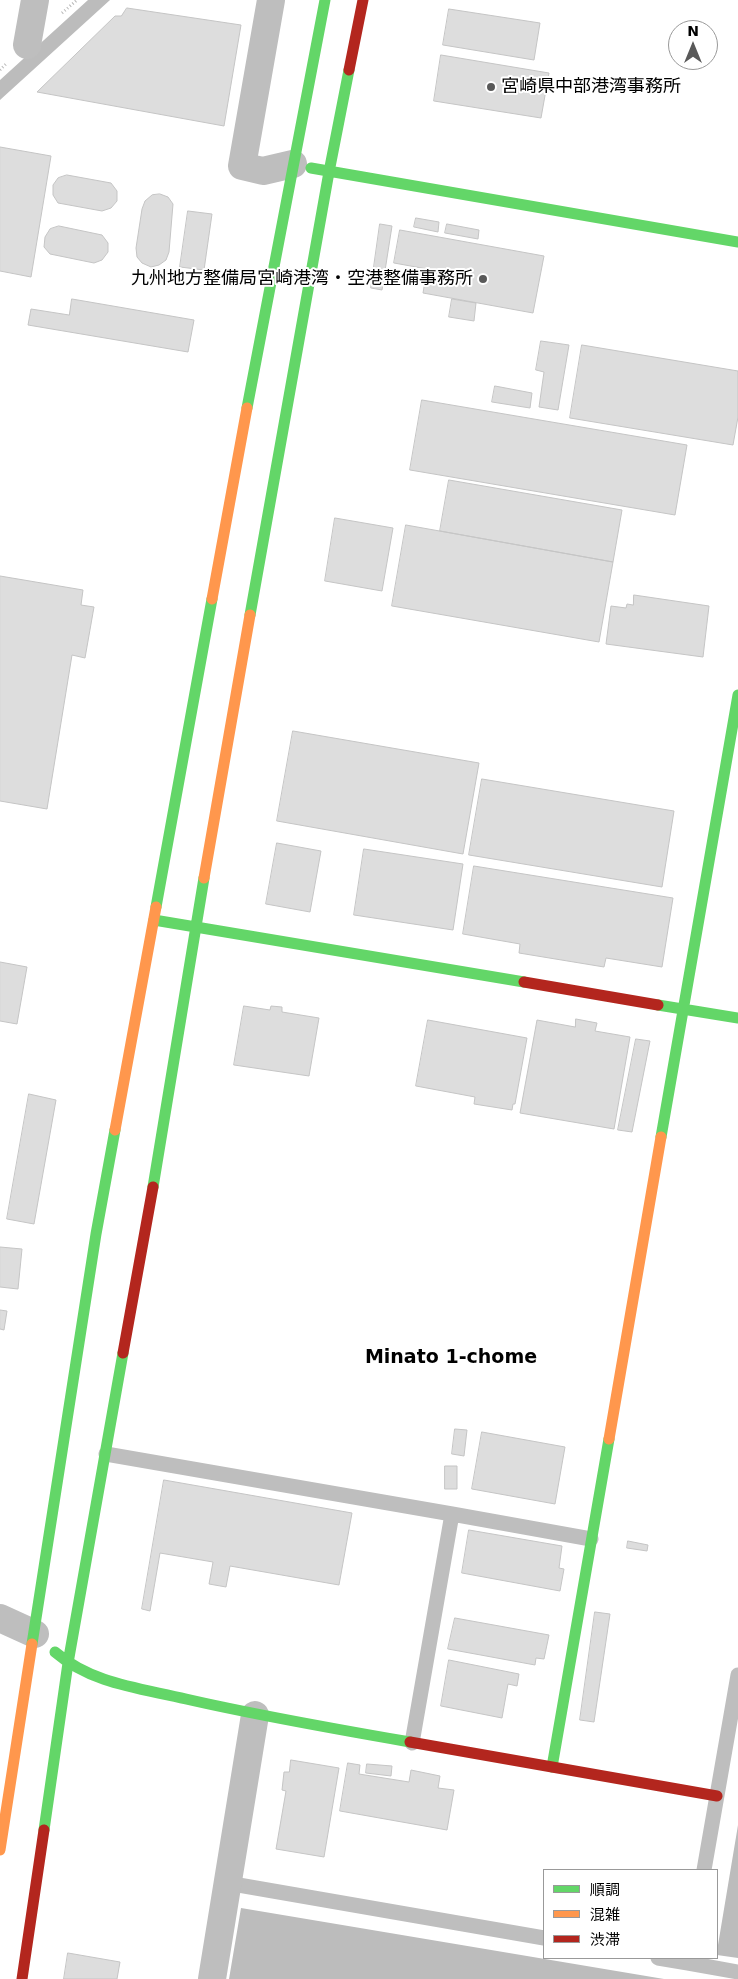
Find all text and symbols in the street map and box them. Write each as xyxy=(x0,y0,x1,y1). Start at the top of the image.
north arrow xyxy=(668,20,718,70)
text: N xyxy=(687,23,699,39)
place label: 宮崎県中部港湾事務所 xyxy=(501,76,681,98)
marker: 宮崎県中部港湾事務所 xyxy=(485,81,497,93)
place label: 九州地方整備局宮崎港湾・空港整備事務所 xyxy=(131,268,473,290)
marker: 九州地方整備局宮崎港湾・空港整備事務所 xyxy=(477,273,489,285)
district label: Minato 1-chome xyxy=(365,1347,537,1369)
legend xyxy=(543,1869,718,1959)
text: 順調 xyxy=(590,1881,620,1899)
text: 混雑 xyxy=(590,1906,620,1924)
text: 渋滞 xyxy=(590,1931,620,1949)

